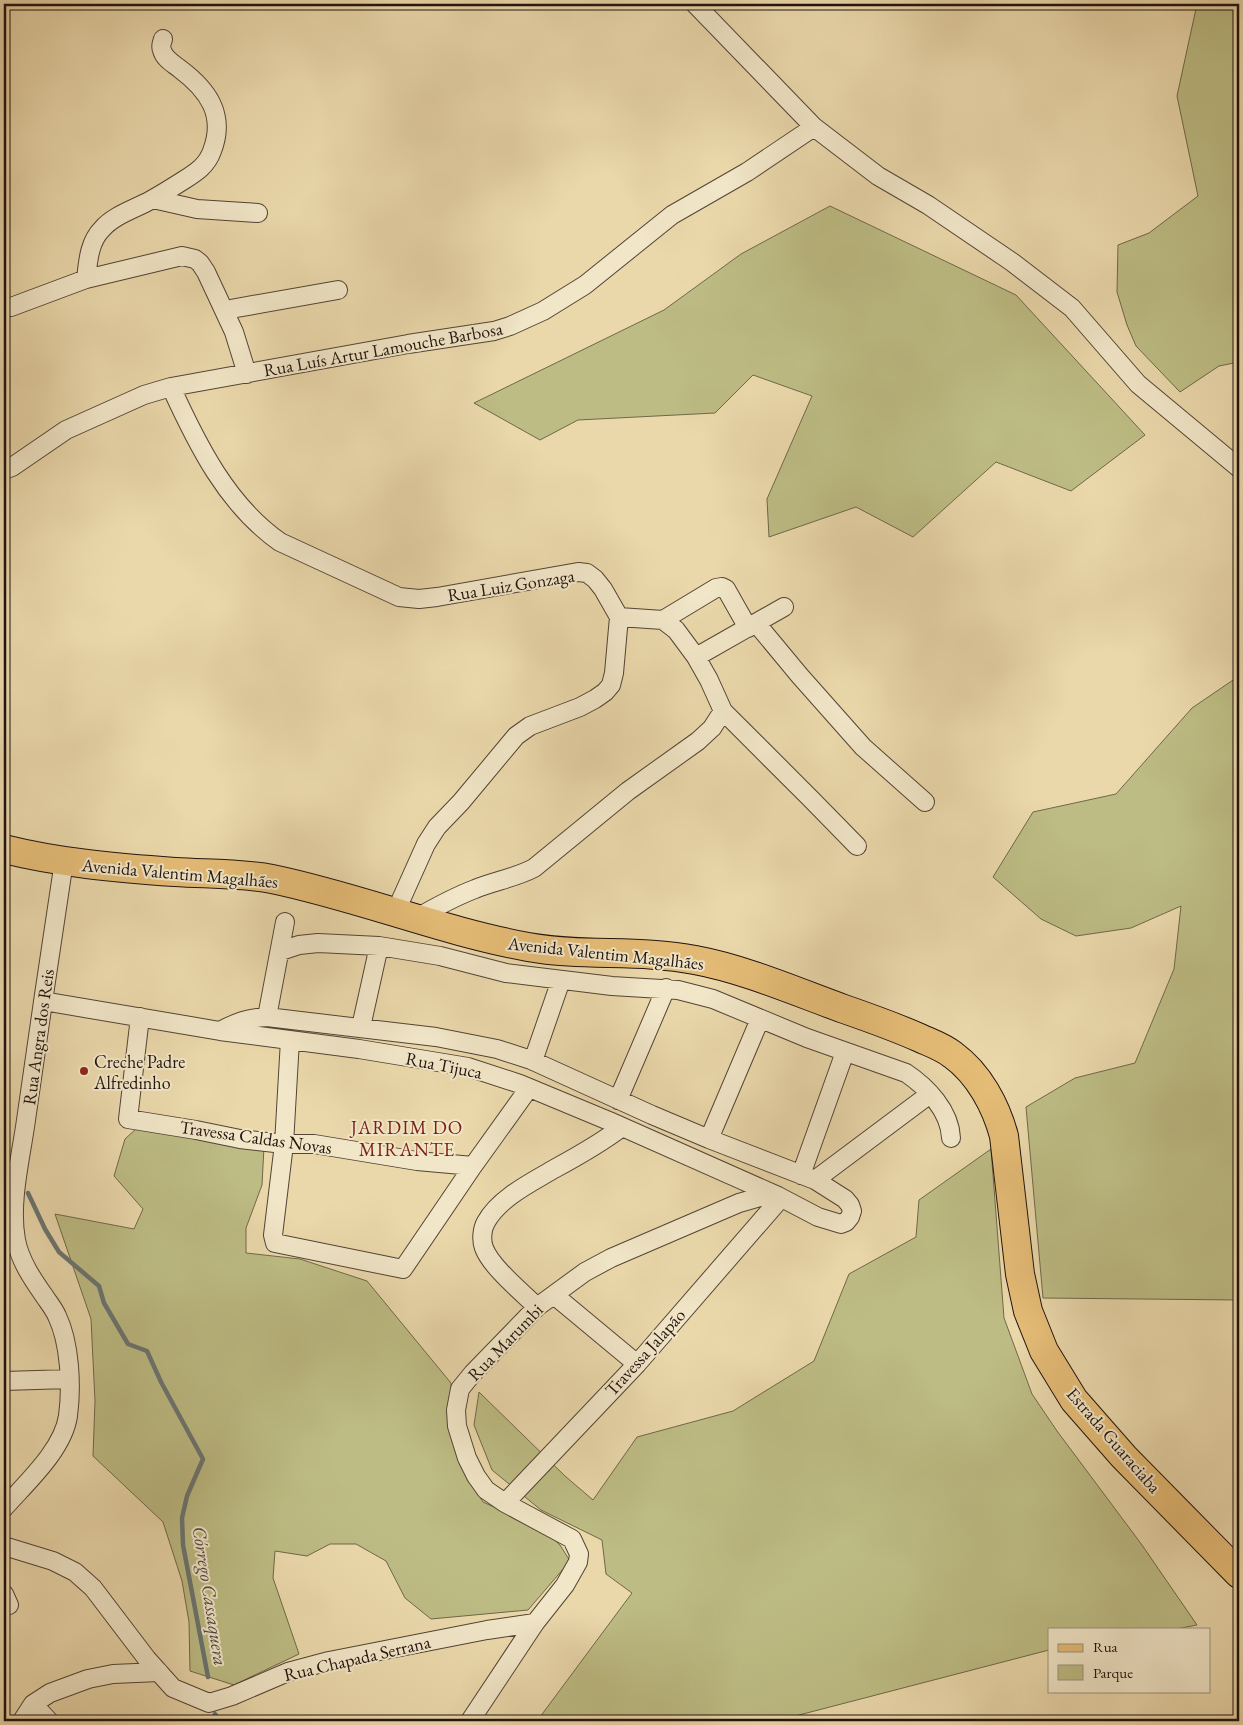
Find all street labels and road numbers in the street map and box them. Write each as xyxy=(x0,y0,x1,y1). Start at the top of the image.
street label: Rua Luís Artur Lamouche Barbosa xyxy=(262,316,505,381)
street label: Rua Luiz Gonzaga xyxy=(446,563,577,606)
street label: Avenida Valentim Magalhães xyxy=(80,853,279,893)
street label: Avenida Valentim Magalhães xyxy=(506,931,705,975)
street label: Rua Angra dos Reis xyxy=(17,967,59,1107)
street label: Rua Tijuca xyxy=(404,1046,485,1084)
street label: Travessa Caldas Novas xyxy=(178,1115,334,1159)
street label: Rua Marumbi xyxy=(462,1298,548,1386)
street label: Travessa Jalapão xyxy=(600,1303,690,1401)
street label: Estrada Guaraciaba xyxy=(1062,1382,1167,1498)
street label: Rua Chapada Serrana xyxy=(281,1630,433,1686)

